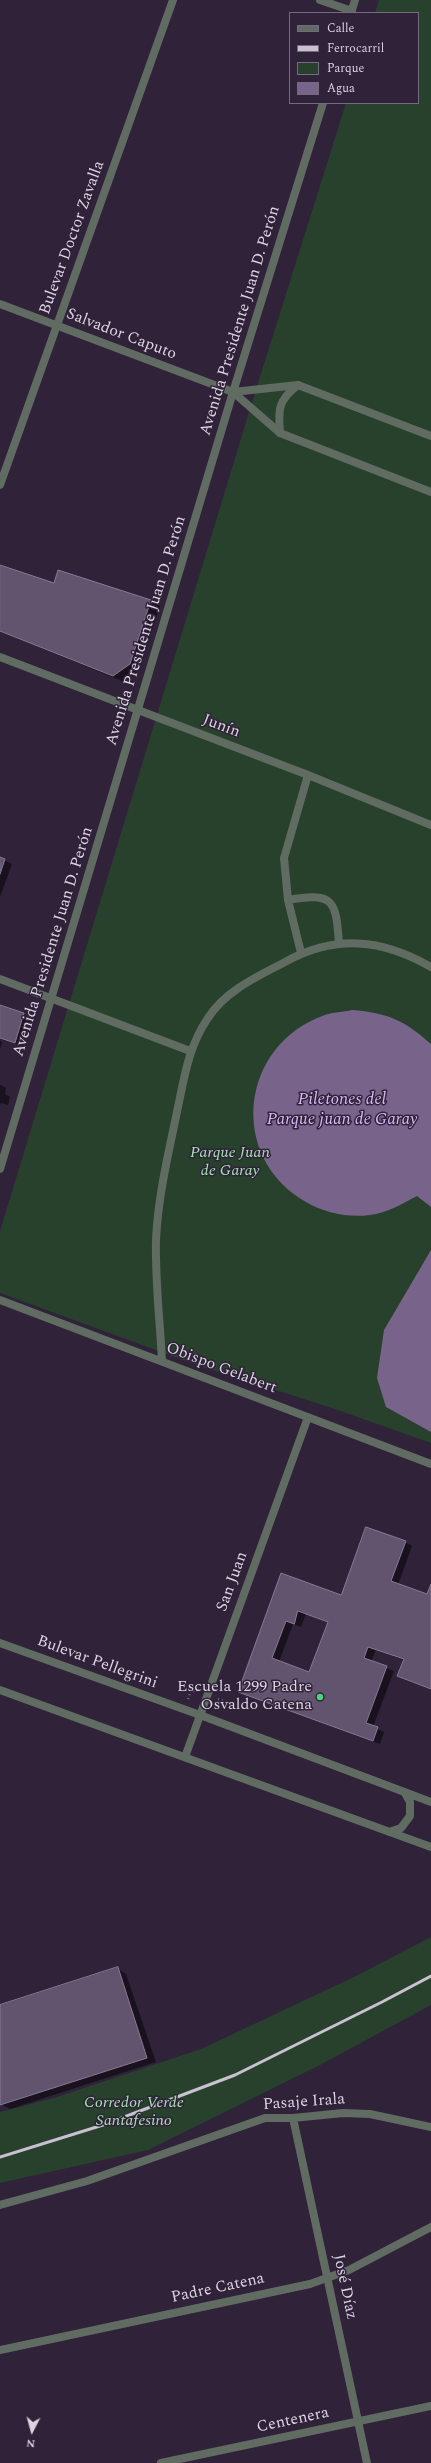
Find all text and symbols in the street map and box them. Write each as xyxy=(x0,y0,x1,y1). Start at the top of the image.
legend xyxy=(289,12,419,104)
text: Calle xyxy=(327,19,354,38)
text: Ferrocarril xyxy=(327,39,384,58)
text: Parque xyxy=(327,59,364,78)
text: Agua xyxy=(327,79,355,98)
street label: Bulevar Doctor Zavalla xyxy=(36,159,110,317)
street label: Avenida Presidente Juan D. Perón xyxy=(197,204,285,438)
street label: Salvador Caputo xyxy=(63,305,179,365)
street label: Avenida Presidente Juan D. Perón xyxy=(103,514,191,748)
street label: Junín xyxy=(200,711,242,743)
street label: Avenida Presidente Juan D. Perón xyxy=(10,825,98,1059)
water label: Piletones del Parque juan de Garay xyxy=(267,1091,417,1131)
park label: Parque Juan de Garay xyxy=(190,1144,270,1182)
street label: Obispo Gelabert xyxy=(163,1339,279,1399)
street label: San Juan xyxy=(213,1550,253,1614)
street label: Bulevar Pellegrini xyxy=(34,1632,160,1694)
place label: Escuela 1299 Padre Osvaldo Catena xyxy=(177,1678,312,1716)
marker: Escuela 1299 Padre Osvaldo Catena xyxy=(315,1692,325,1702)
street label: Pasaje Irala xyxy=(262,2091,346,2115)
park label: Corredor Verde Santafesino xyxy=(84,2094,184,2132)
street label: José Díaz xyxy=(328,2253,360,2321)
street label: Padre Catena xyxy=(170,2270,266,2308)
street label: Centenera xyxy=(255,2404,331,2438)
north arrow xyxy=(12,2411,52,2451)
text: N xyxy=(25,2435,36,2452)

